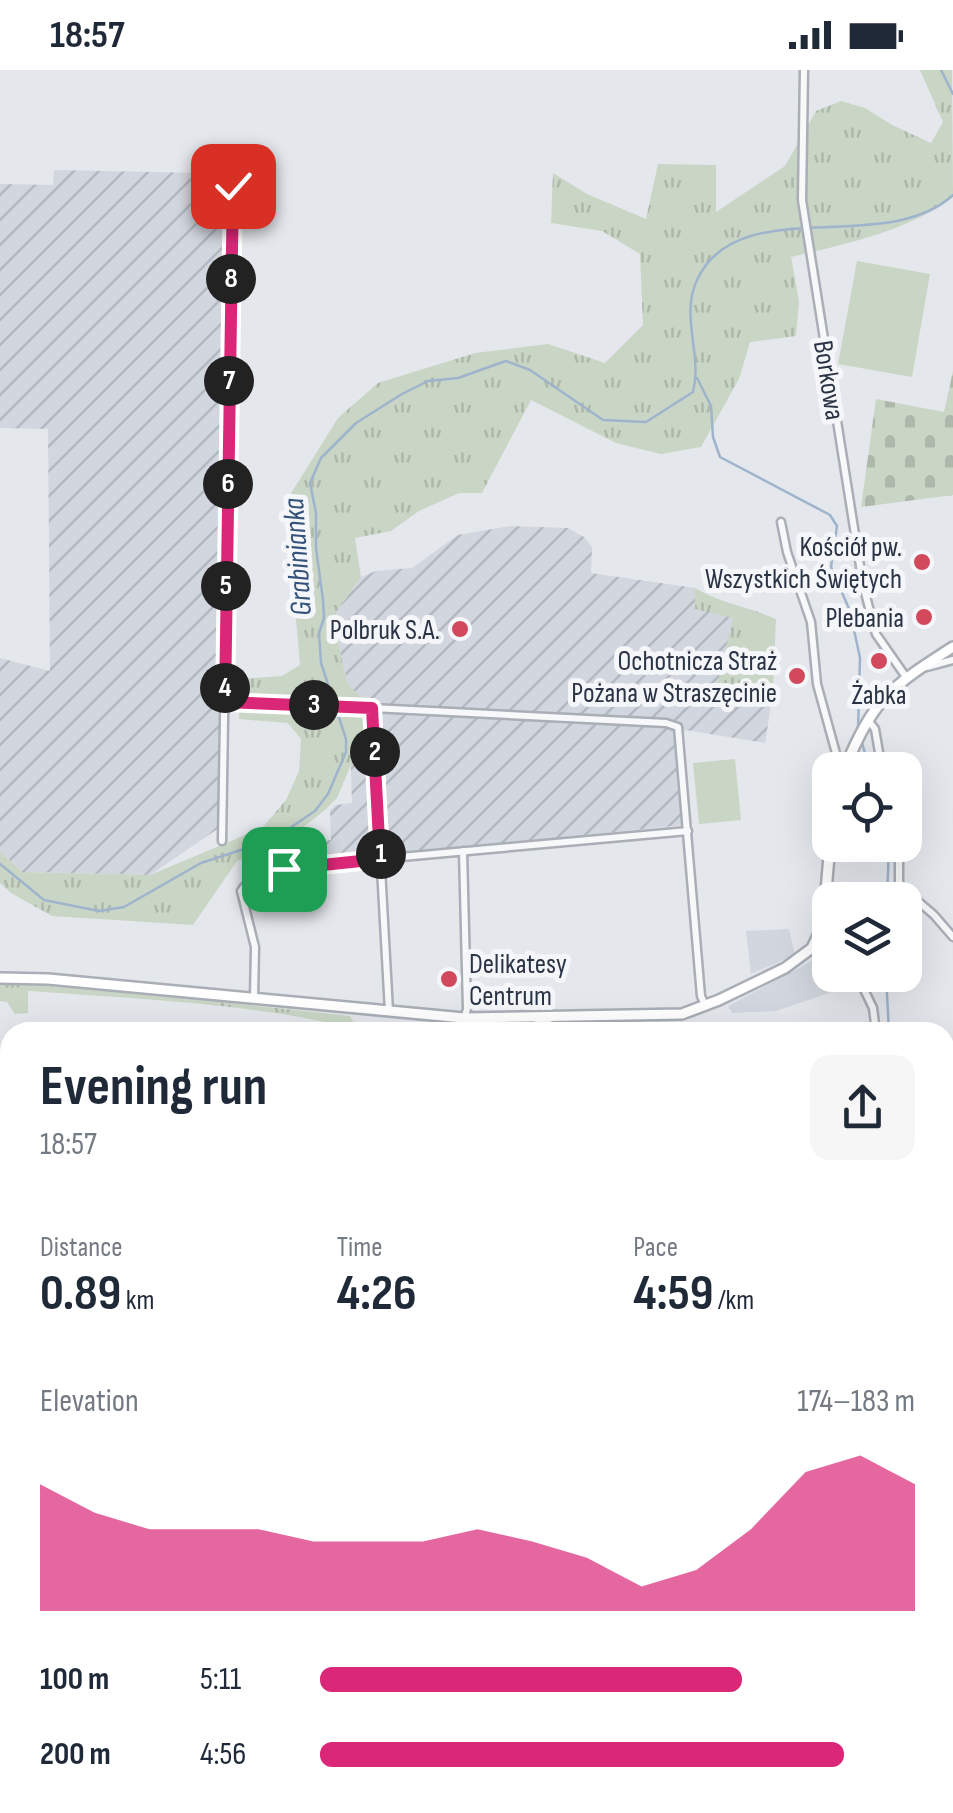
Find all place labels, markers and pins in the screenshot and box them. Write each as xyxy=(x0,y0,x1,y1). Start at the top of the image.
pin xyxy=(191,144,276,229)
pin: 8 xyxy=(206,254,256,304)
pin: 7 xyxy=(204,356,254,406)
pin: 6 xyxy=(203,459,253,509)
place label: Kościół pw. Wszystkich Świętych xyxy=(705,531,902,596)
marker: Kościół pw. Wszystkich Świętych xyxy=(911,551,933,573)
pin: 5 xyxy=(201,561,251,611)
place label: Plebania xyxy=(825,602,904,635)
marker: Plebania xyxy=(913,606,935,628)
place label: Polbruk S.A. xyxy=(330,614,440,647)
marker: Polbruk S.A. xyxy=(449,618,471,640)
place label: Ochotnicza Straż Pożana w Straszęcinie xyxy=(571,645,777,710)
marker: Żabka xyxy=(868,650,890,672)
pin: 4 xyxy=(200,663,250,713)
marker: Ochotnicza Straż Pożana w Straszęcinie xyxy=(786,665,808,687)
place label: Żabka xyxy=(851,679,907,712)
pin: 3 xyxy=(289,680,339,730)
pin: 2 xyxy=(350,727,400,777)
pin xyxy=(242,827,327,912)
pin: 1 xyxy=(356,829,406,879)
place label: Delikatesy Centrum xyxy=(469,948,567,1013)
marker: Delikatesy Centrum xyxy=(438,968,460,990)

